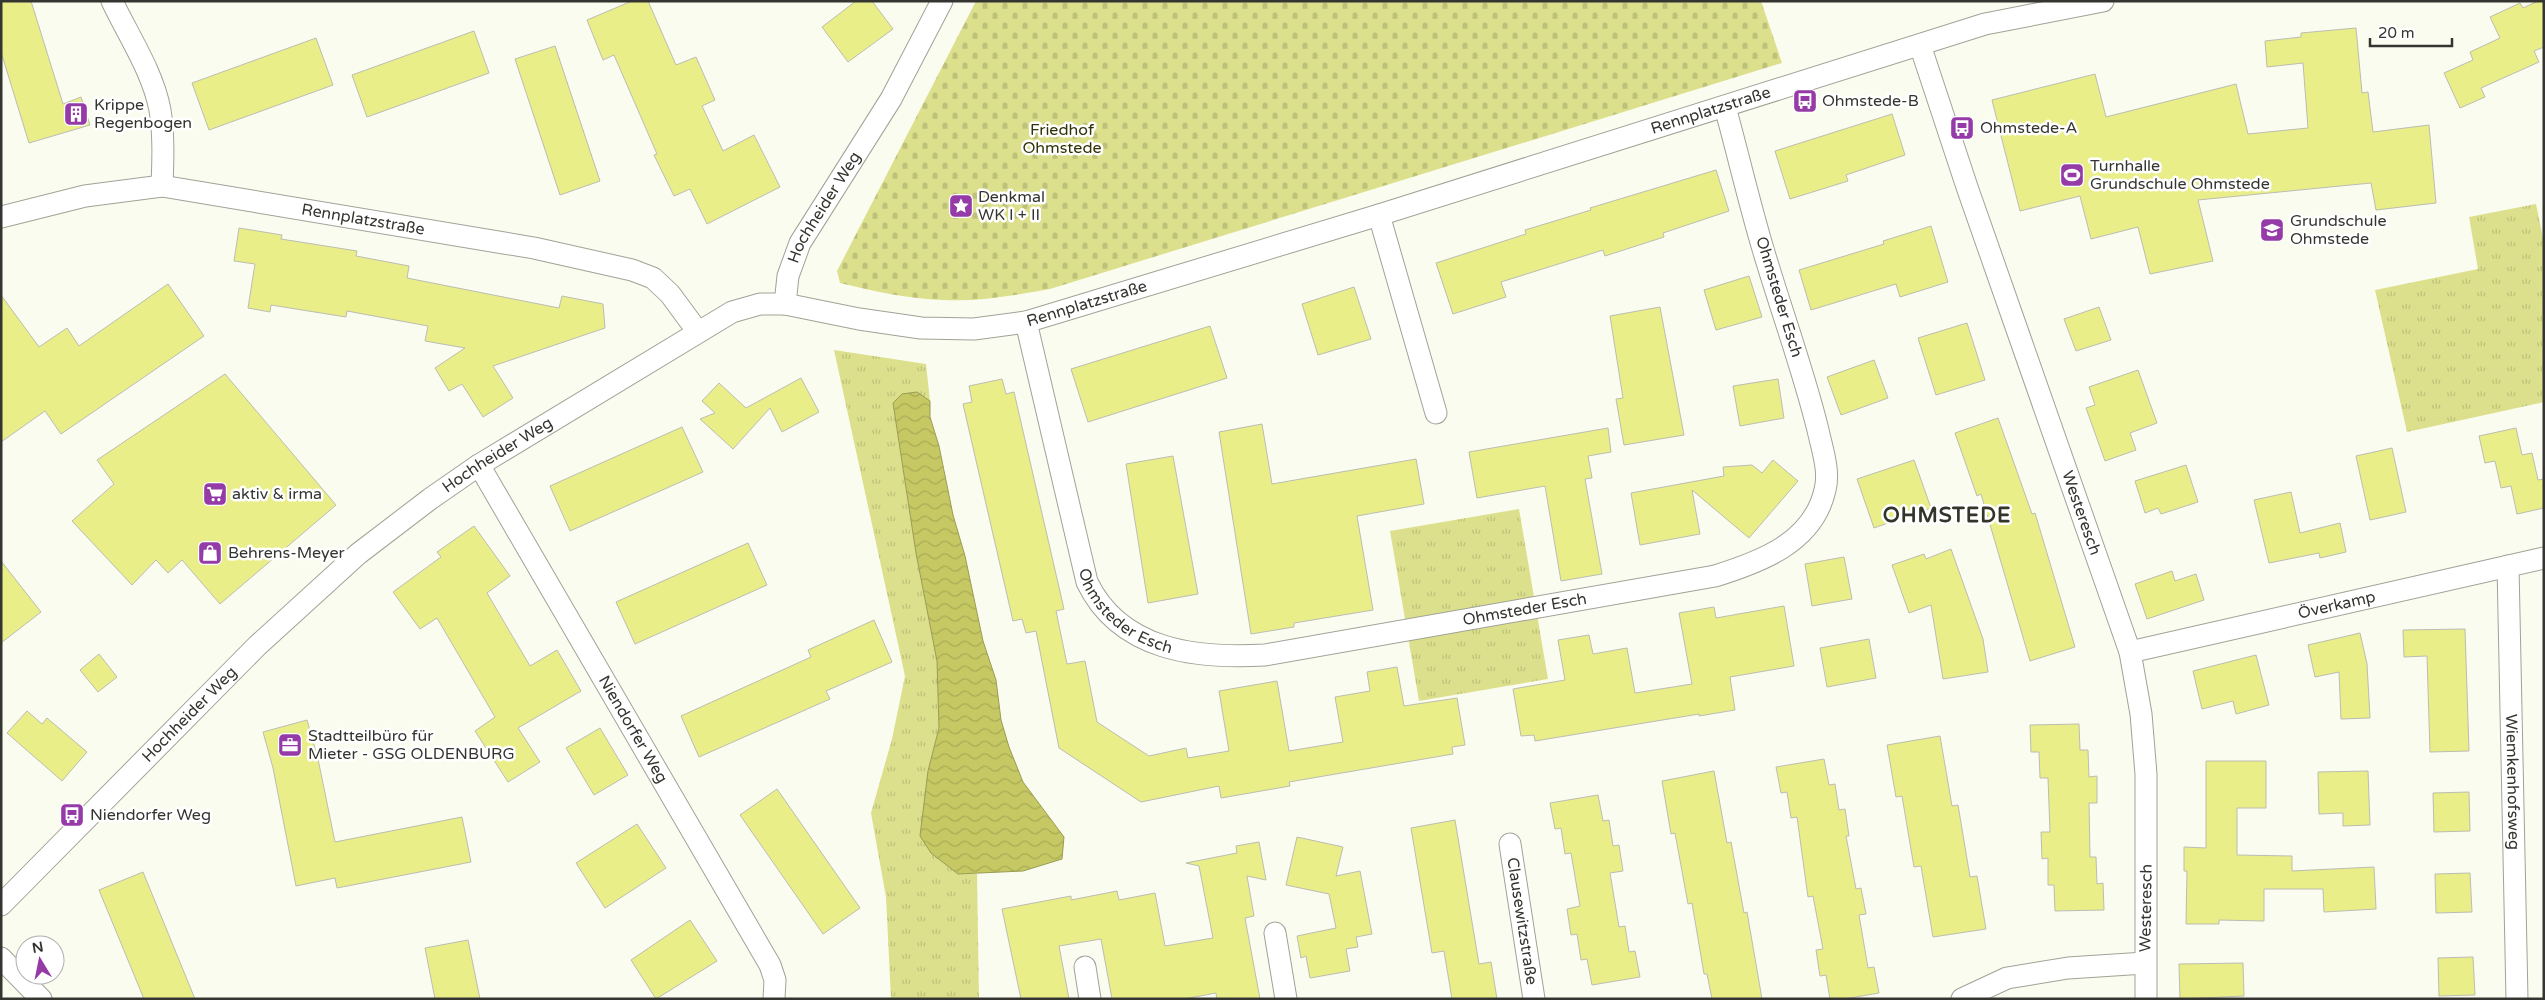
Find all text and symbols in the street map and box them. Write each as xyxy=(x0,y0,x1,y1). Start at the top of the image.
scale bar xyxy=(2370,15,2452,47)
text: 20 m xyxy=(2378,24,2415,42)
street label: Rennplatzstraße xyxy=(1648,82,1773,139)
bus stop icon: Ohmstede-B xyxy=(1792,88,1818,114)
place label: Ohmstede-B xyxy=(1822,91,1919,111)
place label: Krippe Regenbogen xyxy=(94,95,192,133)
building icon: Krippe Regenbogen xyxy=(63,101,89,127)
bus stop icon: Ohmstede-A xyxy=(1949,115,1975,141)
place label: Ohmstede-A xyxy=(1980,118,2077,138)
park label: Friedhof Ohmstede xyxy=(1022,120,1102,158)
street label: Hochheider Weg xyxy=(784,148,865,266)
place label: Turnhalle Grundschule Ohmstede xyxy=(2090,156,2270,194)
sports icon: Turnhalle Grundschule Ohmstede xyxy=(2059,162,2085,188)
place label: Denkmal WK I + II xyxy=(978,187,1045,225)
place icon: Denkmal WK I + II xyxy=(948,193,974,219)
street label: Rennplatzstraße xyxy=(300,199,426,240)
place label: Grundschule Ohmstede xyxy=(2290,211,2387,249)
school or university icon: Grundschule Ohmstede xyxy=(2259,217,2285,243)
street label: Ohmsteder Esch xyxy=(1751,234,1807,360)
street label: Rennplatzstraße xyxy=(1024,276,1149,331)
street label: Hochheider Weg xyxy=(438,413,556,497)
street label: Westeresch xyxy=(2057,468,2105,558)
supermarket icon: aktiv & irma xyxy=(202,481,228,507)
place label: aktiv & irma xyxy=(232,484,322,504)
district label: OHMSTEDE xyxy=(1883,503,2011,528)
shop icon: Behrens-Meyer xyxy=(197,540,223,566)
place label: Behrens-Meyer xyxy=(228,543,345,563)
street label: Ohmsteder Esch xyxy=(1074,566,1175,658)
street label: Överkamp xyxy=(2296,587,2377,624)
street label: Ohmsteder Esch xyxy=(1461,589,1588,630)
street label: Hochheider Weg xyxy=(138,662,241,767)
street label: Niendorfer Weg xyxy=(594,672,672,787)
street label: Wiemkenhofsweg xyxy=(2501,714,2524,850)
place label: Stadtteilbüro für Mieter - GSG OLDENBURG xyxy=(308,726,515,764)
office icon: Stadtteilbüro für Mieter - GSG OLDENBURG xyxy=(277,732,303,758)
bus stop icon: Niendorfer Weg xyxy=(59,802,85,828)
place label: Niendorfer Weg xyxy=(90,805,211,825)
street label: Clausewitzstraße xyxy=(1502,856,1542,986)
street label: Westeresch xyxy=(2135,864,2157,952)
north arrow xyxy=(15,935,65,985)
text: N xyxy=(31,938,45,957)

